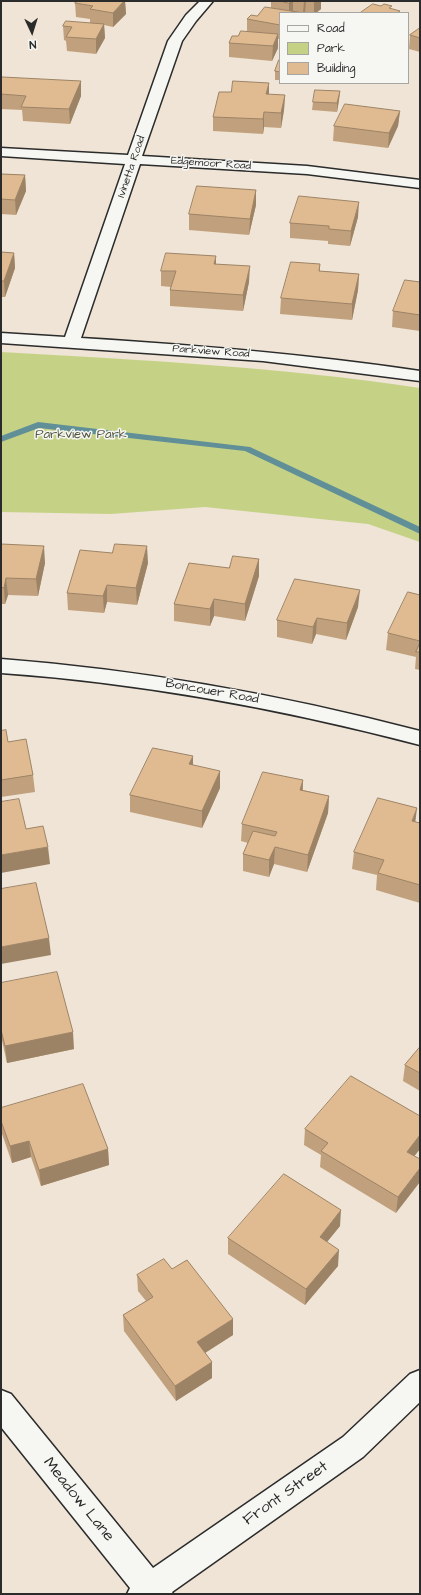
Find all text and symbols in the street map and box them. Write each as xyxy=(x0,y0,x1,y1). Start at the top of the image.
north arrow xyxy=(12,12,52,52)
legend xyxy=(279,12,409,84)
text: Road xyxy=(317,20,345,37)
text: N xyxy=(29,37,37,52)
text: Park xyxy=(317,40,345,57)
text: Building xyxy=(317,60,355,77)
street label: Ivinetta Road xyxy=(115,134,149,200)
street label: Edgemoor Road xyxy=(170,155,252,173)
street label: Parkview Road xyxy=(172,343,250,361)
park label: Parkview Park xyxy=(35,427,127,443)
street label: Boncouer Road xyxy=(164,676,260,708)
street label: Meadow Lane xyxy=(38,1454,118,1546)
street label: Front Street xyxy=(240,1458,332,1530)

